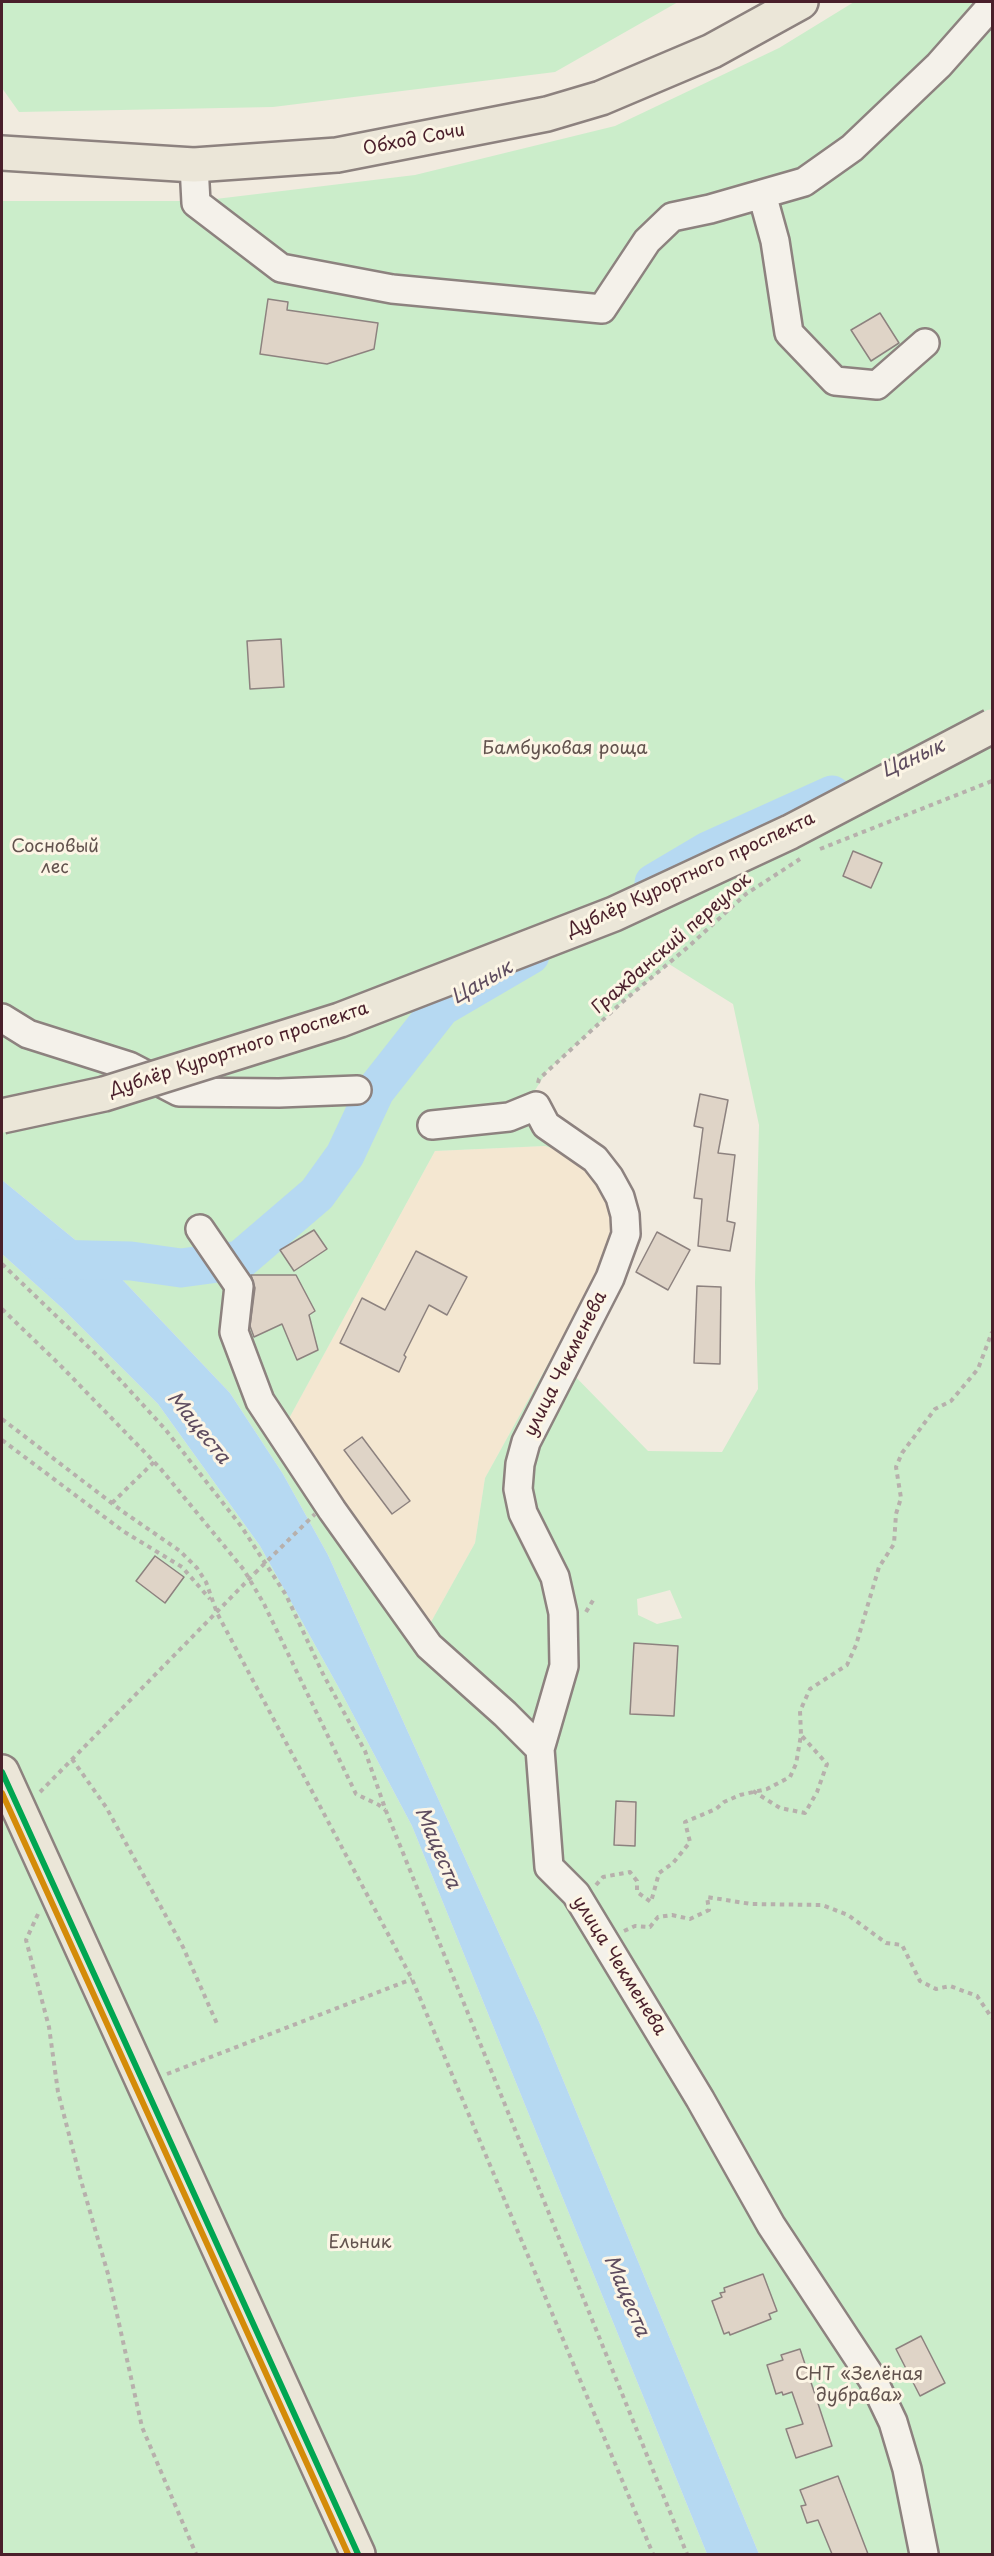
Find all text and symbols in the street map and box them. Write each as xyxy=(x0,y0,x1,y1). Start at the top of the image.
street label: Обход Сочи xyxy=(361,120,467,160)
water label: Цанык xyxy=(878,735,948,783)
park label: Бамбуковая роща xyxy=(483,738,647,760)
street label: Дублёр Курортного проспекта xyxy=(564,808,818,942)
park label: Сосновый лес xyxy=(11,836,99,878)
street label: Гражданский переулок xyxy=(588,869,756,1019)
water label: Цанык xyxy=(447,956,517,1010)
street label: Дублёр Курортного проспекта xyxy=(107,998,371,1102)
street label: улица Чекменева xyxy=(520,1288,612,1440)
water label: Мацеста xyxy=(162,1387,234,1469)
water label: Мацеста xyxy=(409,1804,465,1892)
street label: улица Чекменева xyxy=(567,1892,671,2040)
park label: Ельник xyxy=(329,2232,391,2254)
water label: Мацеста xyxy=(598,2252,654,2340)
park label: СНТ «Зелёная дубрава» xyxy=(795,2364,923,2406)

